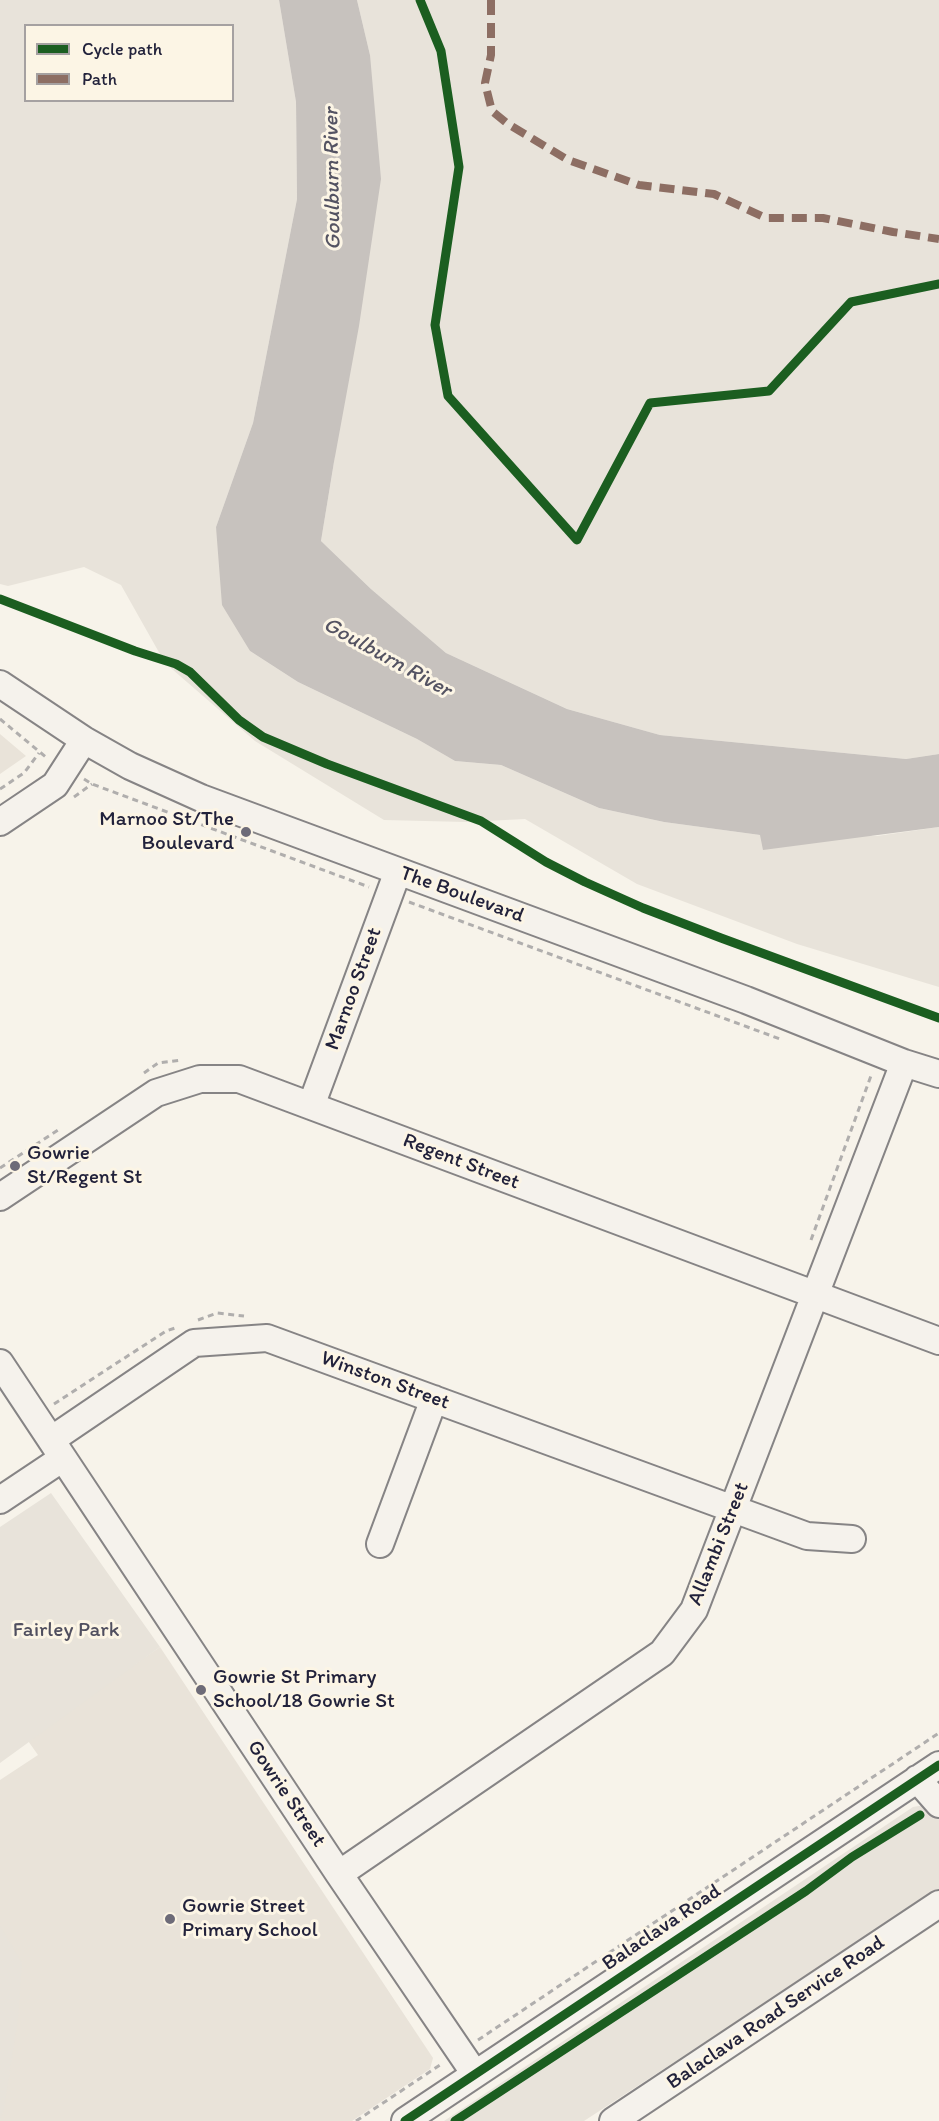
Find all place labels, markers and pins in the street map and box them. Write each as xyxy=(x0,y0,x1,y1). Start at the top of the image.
place label: Marnoo St/The Boulevard xyxy=(99,807,234,857)
marker: Marnoo St/The Boulevard xyxy=(239,825,253,839)
place label: Gowrie St/Regent St xyxy=(27,1141,142,1191)
marker: Gowrie St/Regent St xyxy=(8,1159,22,1173)
place label: Gowrie St Primary School/18 Gowrie St xyxy=(213,1665,395,1715)
marker: Gowrie St Primary School/18 Gowrie St xyxy=(194,1683,208,1697)
place label: Gowrie Street Primary School xyxy=(182,1894,318,1944)
marker: Gowrie Street Primary School xyxy=(163,1912,177,1926)

